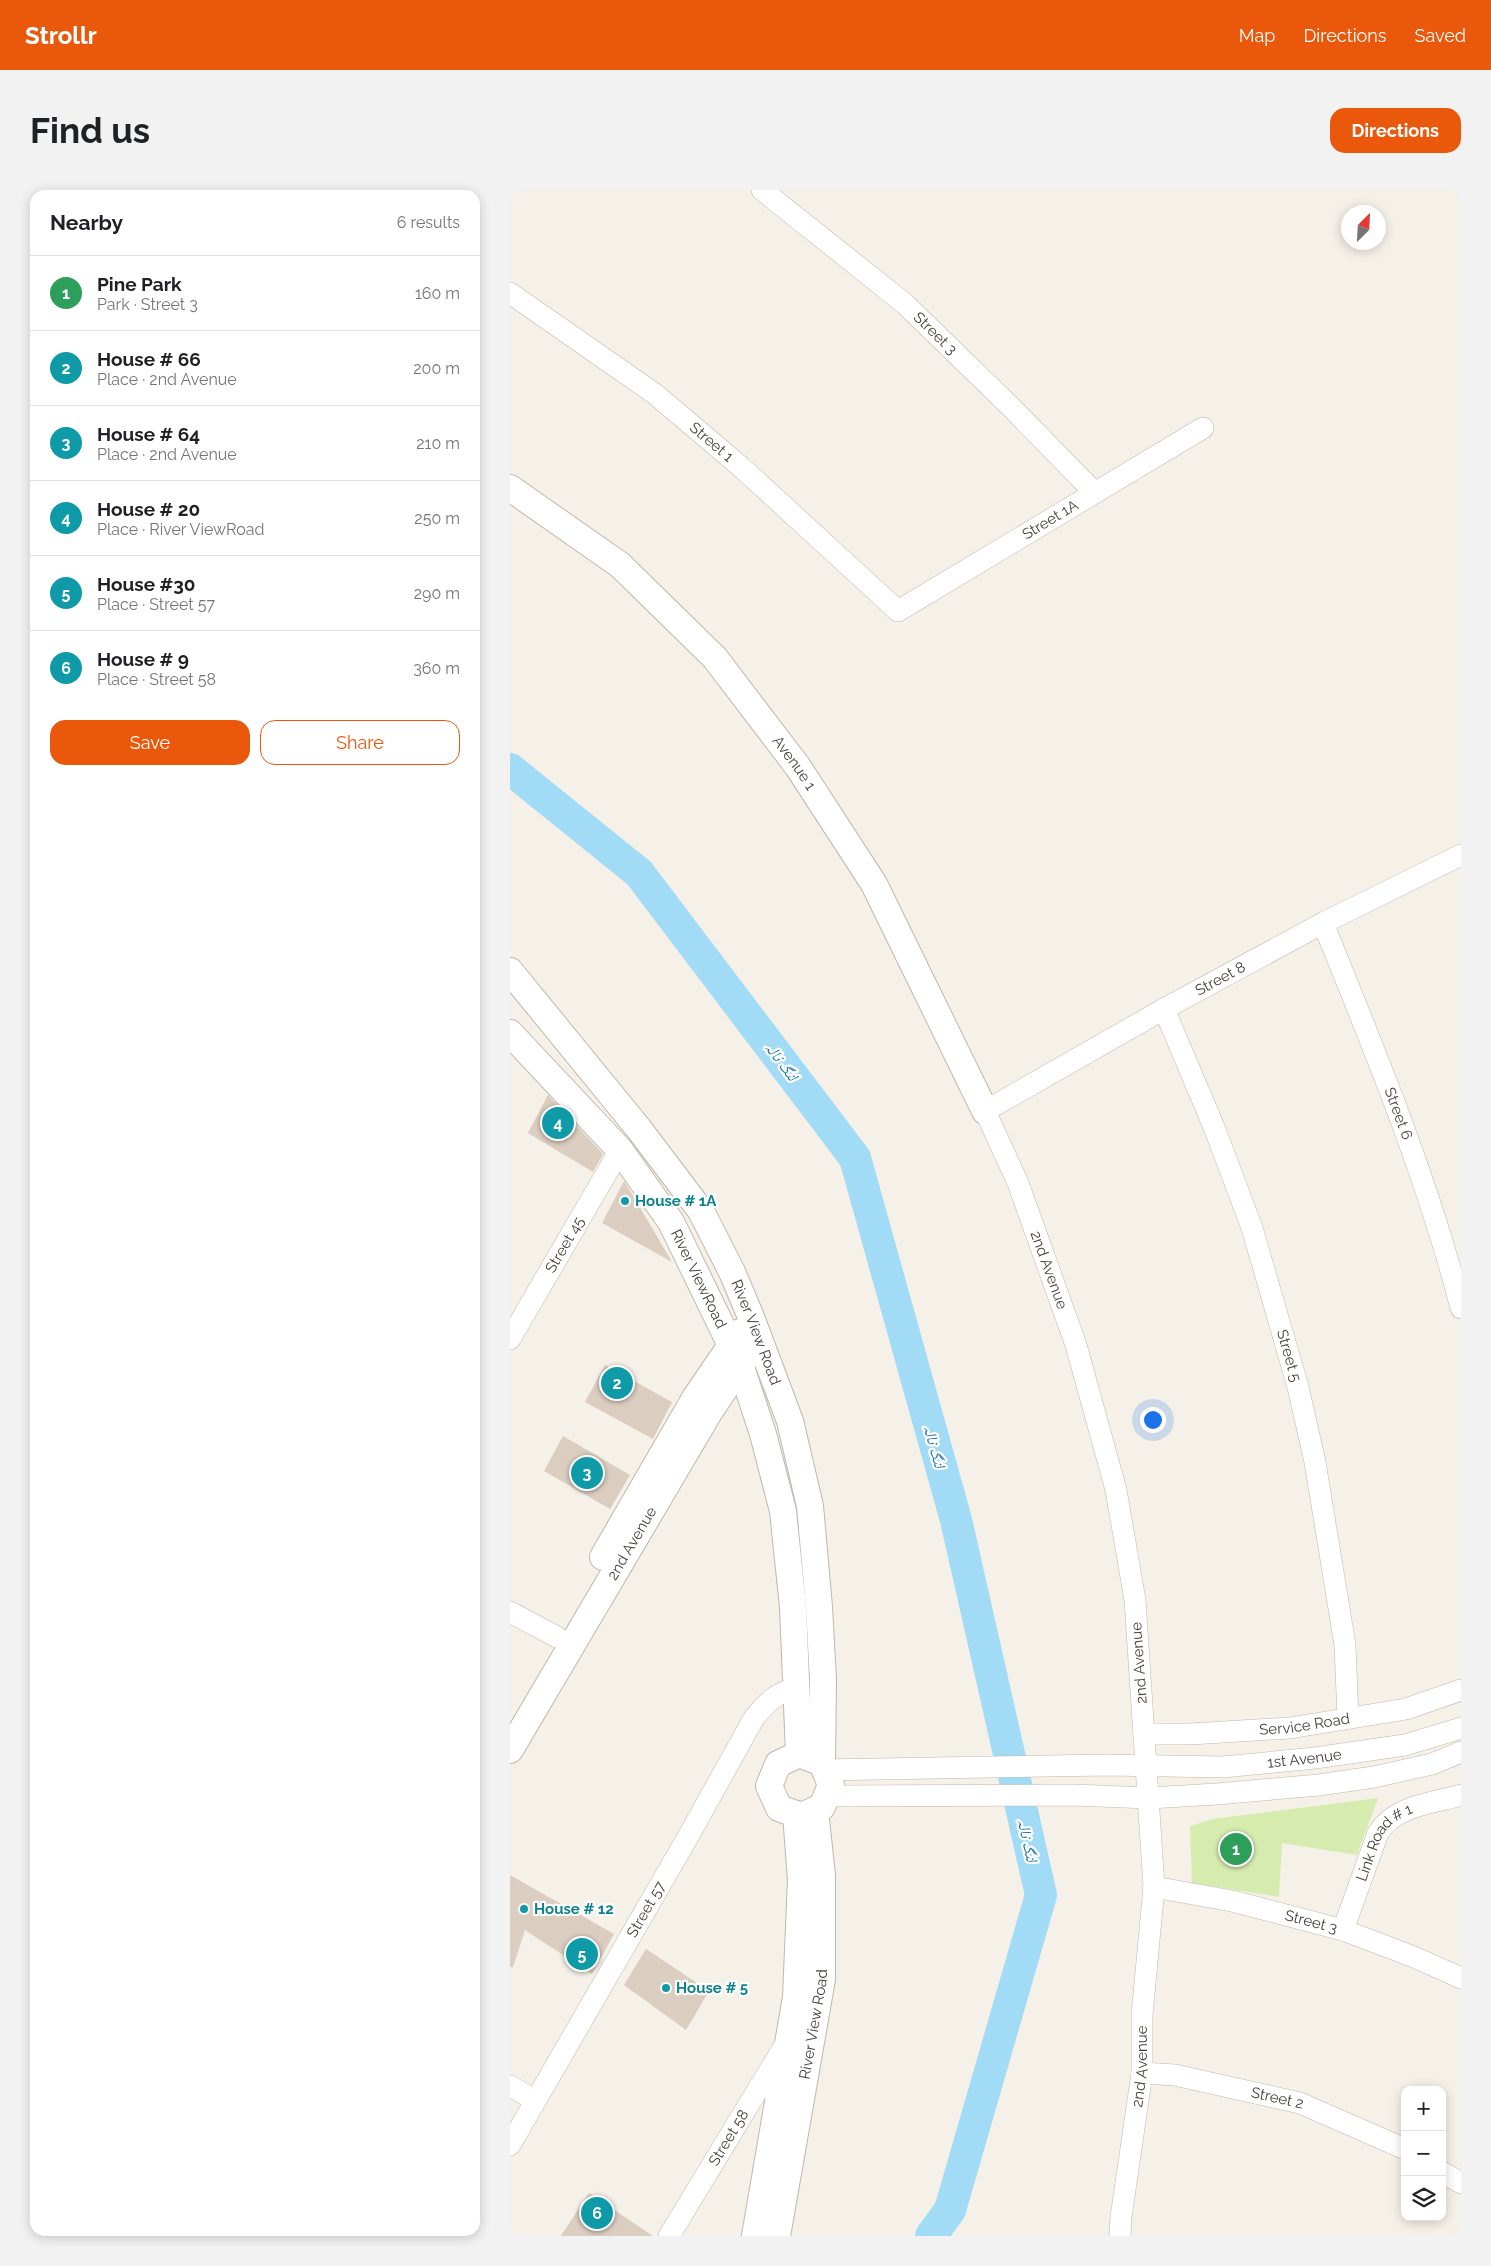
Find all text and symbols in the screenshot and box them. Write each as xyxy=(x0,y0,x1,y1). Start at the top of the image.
text: Strollr xyxy=(25,21,97,50)
text: Map xyxy=(1239,25,1275,46)
text: Directions xyxy=(1303,25,1387,46)
text: Saved xyxy=(1415,25,1466,46)
button: Directions xyxy=(1330,108,1461,153)
text: Find us xyxy=(30,110,150,151)
north arrow xyxy=(1341,205,1386,250)
text: Nearby xyxy=(50,210,123,235)
text: 6 results xyxy=(397,213,460,232)
text: Pine Park xyxy=(97,273,182,295)
text: 1 xyxy=(62,284,70,303)
text: 160 m xyxy=(415,284,460,303)
text: Park · Street 3 xyxy=(97,295,198,314)
street label: Street 3 xyxy=(910,308,961,358)
text: House # 66 xyxy=(97,348,201,370)
text: 2 xyxy=(61,359,71,378)
text: 200 m xyxy=(413,359,460,378)
text: Place · 2nd Avenue xyxy=(97,370,237,389)
street label: Street 1 xyxy=(686,418,738,466)
text: House # 64 xyxy=(97,423,200,445)
text: 3 xyxy=(62,434,70,453)
text: 210 m xyxy=(416,434,460,453)
text: Place · 2nd Avenue xyxy=(97,445,237,464)
street label: Street 1A xyxy=(1019,496,1081,543)
text: House # 20 xyxy=(97,498,200,520)
text: 4 xyxy=(61,509,71,528)
text: 250 m xyxy=(414,509,460,528)
text: Place · River ViewRoad xyxy=(97,520,264,539)
text: House #30 xyxy=(97,573,196,595)
text: 5 xyxy=(62,584,70,603)
text: 290 m xyxy=(414,584,460,603)
text: Place · Street 57 xyxy=(97,595,215,614)
text: House # 9 xyxy=(97,648,189,670)
text: 6 xyxy=(61,659,71,678)
text: 360 m xyxy=(413,659,460,678)
text: Place · Street 58 xyxy=(97,670,216,689)
button: Save xyxy=(50,720,250,765)
button: Share xyxy=(260,720,460,765)
street label: Avenue 1 xyxy=(769,732,820,794)
street label: Street 8 xyxy=(1192,958,1249,999)
water label: لنگ نالہ xyxy=(761,1038,803,1086)
street label: Street 6 xyxy=(1380,1085,1416,1142)
pin: 4 xyxy=(542,1104,574,1142)
place label: House # 1A xyxy=(635,1192,717,1210)
marker: House # 1A xyxy=(619,1195,631,1207)
street label: Street 45 xyxy=(541,1214,588,1276)
street label: River ViewRoad xyxy=(667,1226,730,1331)
street label: 2nd Avenue xyxy=(1027,1228,1072,1312)
street label: River View Road xyxy=(727,1277,785,1387)
street label: Street 5 xyxy=(1273,1327,1305,1384)
pin: 2 xyxy=(601,1364,633,1402)
your location xyxy=(1140,1407,1166,1433)
water label: لنگ نالہ xyxy=(919,1422,950,1471)
pin: 3 xyxy=(571,1454,603,1492)
street label: 2nd Avenue xyxy=(603,1503,661,1583)
street label: 2nd Avenue xyxy=(1127,1621,1151,1704)
street label: Service Road xyxy=(1259,1709,1351,1739)
street label: 1st Avenue xyxy=(1266,1745,1343,1772)
street label: Link Road # 1 xyxy=(1352,1800,1415,1884)
water label: لنگ نالہ xyxy=(1013,1817,1042,1865)
pin: 1 xyxy=(1220,1830,1252,1868)
street label: Street 57 xyxy=(623,1878,669,1941)
place label: House # 12 xyxy=(534,1900,614,1918)
marker: House # 12 xyxy=(518,1903,530,1915)
street label: Street 3 xyxy=(1283,1906,1339,1937)
pin: 5 xyxy=(566,1935,598,1973)
street label: River View Road xyxy=(796,1969,831,2081)
place label: House # 5 xyxy=(676,1979,748,1997)
marker: House # 5 xyxy=(660,1982,672,1994)
street label: 2nd Avenue xyxy=(1128,2025,1152,2108)
street label: Street 2 xyxy=(1249,2083,1306,2113)
map controls xyxy=(1401,2086,1446,2221)
button: + xyxy=(1401,2086,1446,2131)
street label: Street 58 xyxy=(705,2106,753,2169)
button: − xyxy=(1401,2131,1446,2176)
button: layers xyxy=(1401,2176,1446,2221)
pin: 6 xyxy=(581,2194,613,2232)

